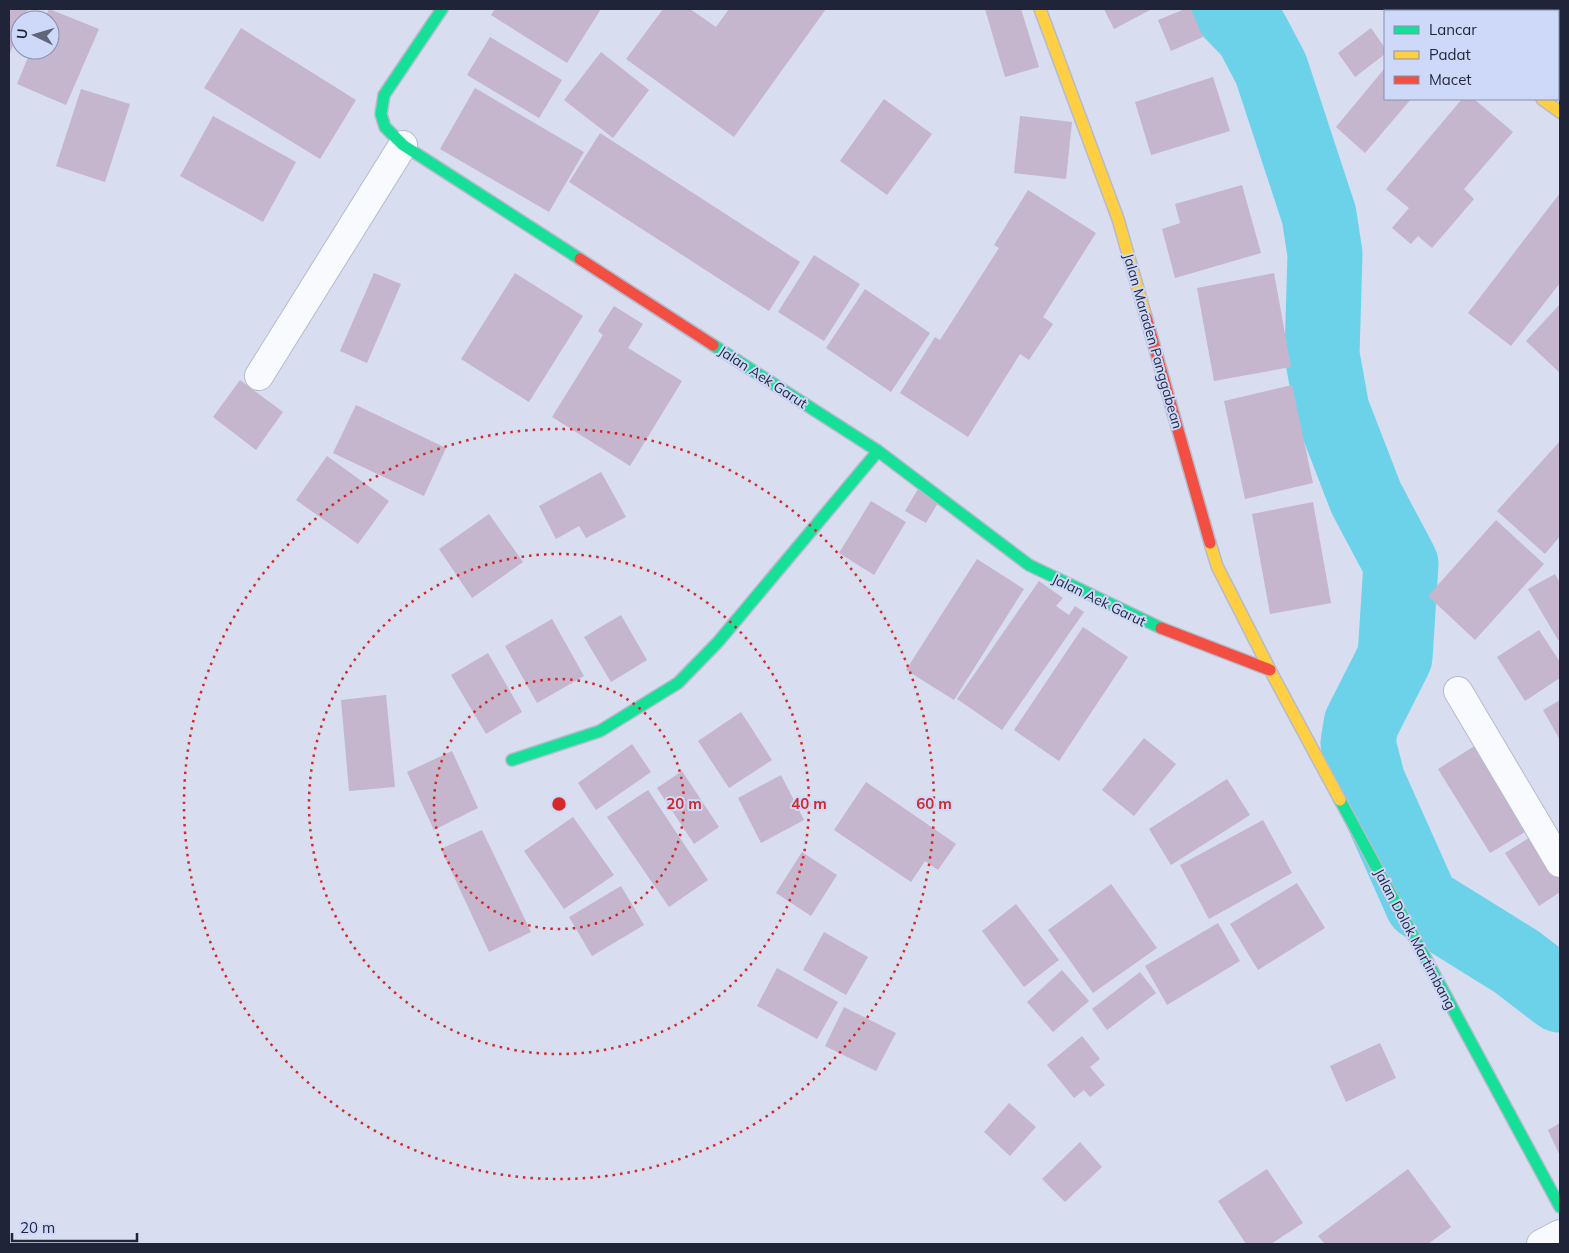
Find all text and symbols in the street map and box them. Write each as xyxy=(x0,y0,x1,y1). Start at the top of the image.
north arrow xyxy=(10,10,60,60)
legend xyxy=(1384,10,1559,100)
text: Lancar xyxy=(1429,20,1477,39)
text: U xyxy=(13,28,31,40)
text: Padat xyxy=(1429,45,1471,64)
text: Macet xyxy=(1429,70,1472,89)
street label: Jalan Maraden Panggabean xyxy=(1119,251,1187,431)
street label: Jalan Aek Garut xyxy=(715,342,811,412)
street label: Jalan Aek Garut xyxy=(1049,570,1149,630)
text: 20 m xyxy=(666,794,702,813)
text: 40 m xyxy=(791,794,827,813)
text: 60 m xyxy=(916,794,952,813)
centre of rings xyxy=(550,795,568,813)
street label: Jalan Dolok Martimbang xyxy=(1370,865,1460,1013)
scale bar xyxy=(12,1210,138,1242)
text: 20 m xyxy=(20,1218,55,1237)

